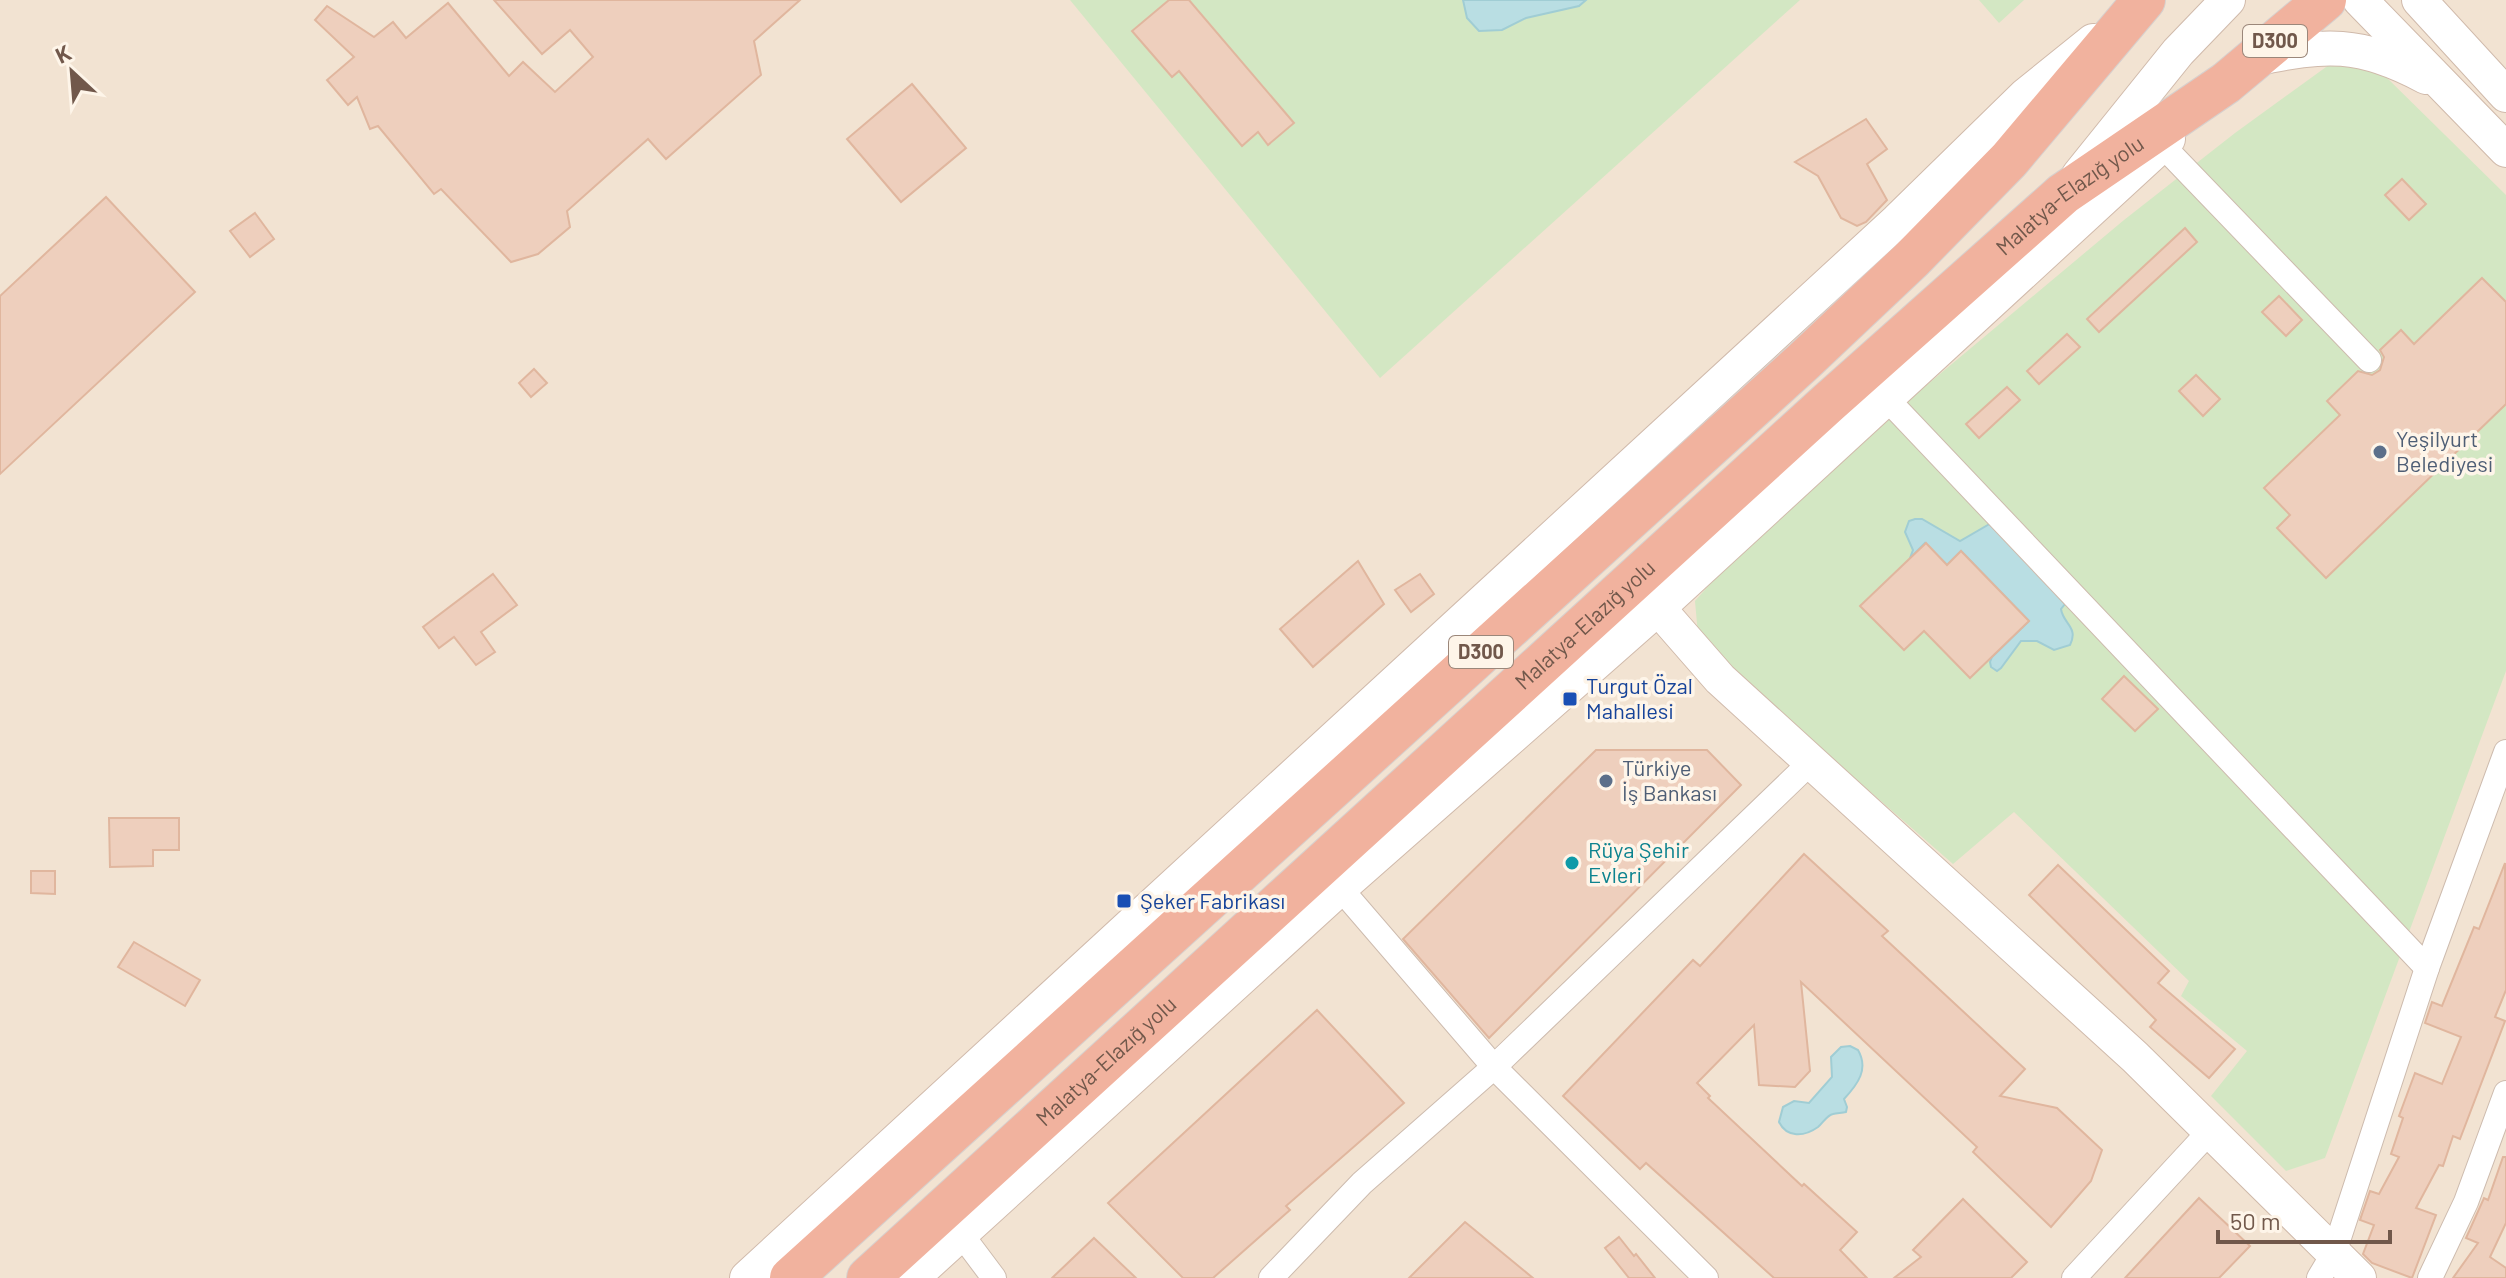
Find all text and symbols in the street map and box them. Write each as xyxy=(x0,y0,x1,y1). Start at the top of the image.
road number: D300 xyxy=(2243,25,2307,57)
north arrow xyxy=(32,32,112,112)
text: K xyxy=(51,38,75,68)
street label: Malatya-Elazığ yolu xyxy=(1990,129,2148,260)
place label: Yeşilyurt Belediyesi xyxy=(2396,425,2493,476)
marker: Yeşilyurt Belediyesi xyxy=(2371,443,2389,461)
street label: Malatya-Elazığ yolu xyxy=(1509,554,1659,694)
road number: D300 xyxy=(1449,636,1513,668)
place label: Turgut Özal Mahallesi xyxy=(1586,672,1693,723)
marker: Turgut Özal Mahallesi xyxy=(1561,690,1579,708)
place label: Türkiye İş Bankası xyxy=(1622,754,1717,805)
marker: Türkiye İş Bankası xyxy=(1597,772,1615,790)
place label: Rüya Şehir Evleri xyxy=(1588,836,1689,887)
marker: Rüya Şehir Evleri xyxy=(1563,854,1581,872)
place label: Şeker Fabrikası xyxy=(1140,887,1285,913)
marker: Şeker Fabrikası xyxy=(1115,892,1133,910)
street label: Malatya-Elazığ yolu xyxy=(1030,990,1181,1131)
scale bar xyxy=(2218,1194,2390,1244)
text: 50 m xyxy=(2230,1206,2281,1235)

